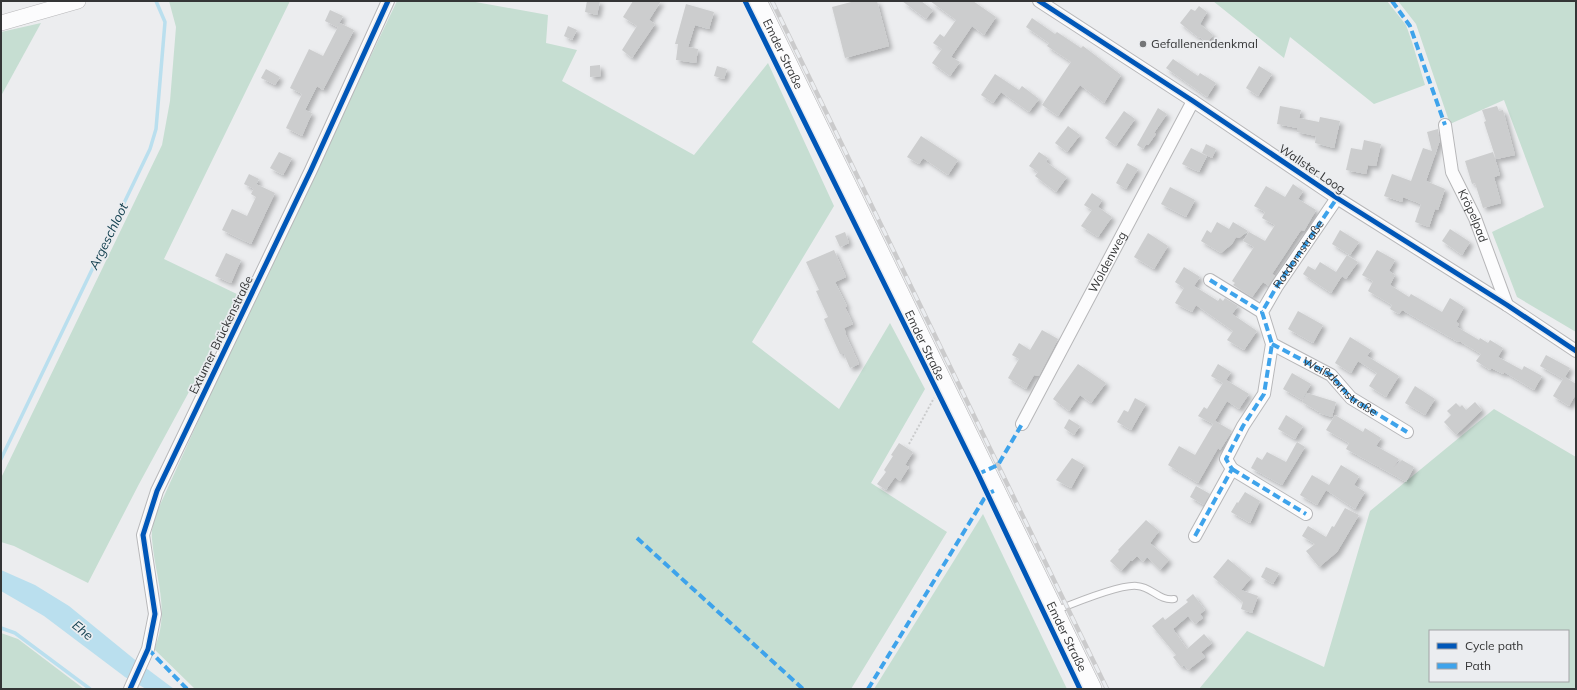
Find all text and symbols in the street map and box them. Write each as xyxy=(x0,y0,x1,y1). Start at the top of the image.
street label: Emder Straße xyxy=(760,16,807,91)
place label: Gefallenendenkmal xyxy=(1151,36,1258,51)
marker: Gefallenendenkmal xyxy=(1138,39,1148,49)
street label: Wallster Loog xyxy=(1276,141,1348,196)
street label: Kröpelpad xyxy=(1455,186,1491,244)
water label: Argeschloot xyxy=(85,200,131,273)
street label: Rotdornstraße xyxy=(1269,217,1327,292)
street label: Woldenweg xyxy=(1085,229,1130,295)
street label: Extumer Brückenstraße xyxy=(185,273,256,396)
street label: Emder Straße xyxy=(902,308,949,383)
street label: Weißdornstraße xyxy=(1300,353,1380,419)
street label: Emder Straße xyxy=(1044,599,1090,674)
water label: Ehe xyxy=(69,617,97,643)
legend xyxy=(1429,630,1569,682)
text: Cycle path xyxy=(1465,638,1523,653)
text: Path xyxy=(1465,658,1491,673)

